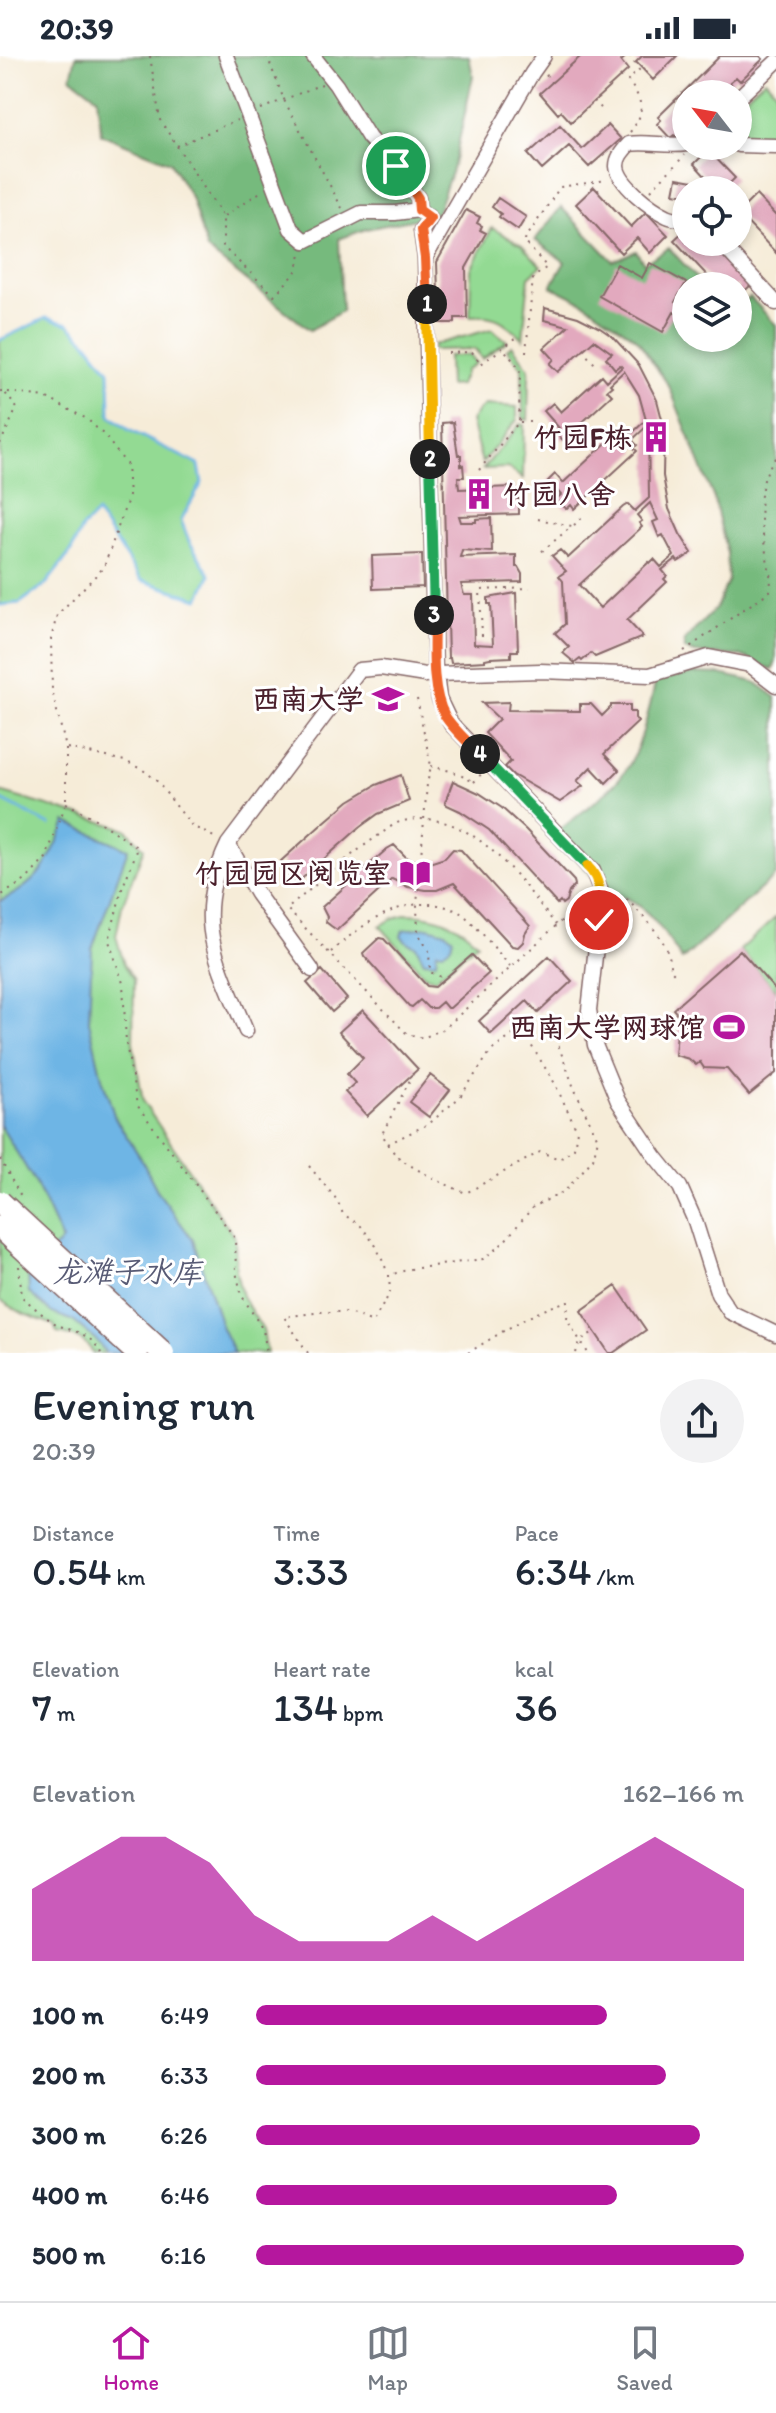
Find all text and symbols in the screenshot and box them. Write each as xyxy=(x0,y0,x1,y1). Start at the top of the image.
text: 20:39 xyxy=(40,10,114,47)
north arrow xyxy=(672,80,752,160)
map controls xyxy=(672,80,752,352)
pin xyxy=(362,132,430,200)
icon: arrive xyxy=(374,144,418,188)
button: locate xyxy=(672,176,752,256)
button: layers xyxy=(672,272,752,352)
pin: 1 xyxy=(407,284,447,324)
text: 1 xyxy=(422,290,432,317)
place label: 竹园F栋 xyxy=(534,420,632,454)
building icon: 竹园F栋 xyxy=(639,420,673,454)
pin: 2 xyxy=(410,439,450,479)
text: 2 xyxy=(424,445,436,472)
building icon: 竹园八舍 xyxy=(462,477,496,511)
place label: 竹园八舍 xyxy=(503,477,615,511)
pin: 3 xyxy=(414,595,454,635)
text: 3 xyxy=(428,601,440,628)
place label: 西南大学 xyxy=(252,682,364,716)
school or university icon: 西南大学 xyxy=(371,682,405,716)
pin: 4 xyxy=(460,734,500,774)
text: 4 xyxy=(473,740,487,767)
place label: 竹园园区阅览室 xyxy=(195,856,391,890)
library icon: 竹园园区阅览室 xyxy=(398,856,432,890)
pin xyxy=(565,886,633,954)
icon: check xyxy=(577,898,621,942)
place label: 西南大学网球馆 xyxy=(509,1010,705,1044)
sports icon: 西南大学网球馆 xyxy=(712,1010,746,1044)
water label: 龙滩子水库 xyxy=(52,1253,204,1290)
text: Evening run xyxy=(32,1378,255,1431)
button: share xyxy=(660,1379,744,1463)
text: 20:39 xyxy=(32,1435,96,1467)
text: Distance xyxy=(32,1520,114,1547)
text: Time xyxy=(273,1520,320,1547)
text: Pace xyxy=(515,1520,559,1547)
text: 0.54 xyxy=(32,1547,112,1595)
text: 3:33 xyxy=(273,1547,349,1595)
text: 6:34 xyxy=(515,1547,591,1595)
text: km xyxy=(112,1564,146,1591)
text: /km xyxy=(591,1564,635,1591)
text: Elevation xyxy=(32,1656,119,1683)
text: Heart rate xyxy=(273,1656,371,1683)
text: kcal xyxy=(515,1656,554,1683)
text: 7 xyxy=(32,1683,52,1731)
text: 134 xyxy=(273,1683,338,1731)
text: 36 xyxy=(515,1683,558,1731)
text: m xyxy=(52,1700,75,1727)
text: bpm xyxy=(338,1700,384,1727)
text: Elevation xyxy=(32,1777,135,1809)
text: 162–166 m xyxy=(623,1777,744,1809)
text: 100 m xyxy=(32,1999,104,2031)
text: 6:49 xyxy=(160,1999,209,2031)
text: 200 m xyxy=(32,2059,105,2091)
text: 6:33 xyxy=(160,2059,208,2091)
text: 300 m xyxy=(32,2119,106,2151)
text: 6:26 xyxy=(160,2119,208,2151)
text: 400 m xyxy=(32,2179,107,2211)
text: 6:46 xyxy=(160,2179,210,2211)
text: 500 m xyxy=(32,2239,105,2271)
text: 6:16 xyxy=(160,2239,206,2271)
tab: Home xyxy=(103,2321,159,2396)
tab: Map xyxy=(366,2321,410,2396)
tab: Saved xyxy=(616,2321,673,2396)

